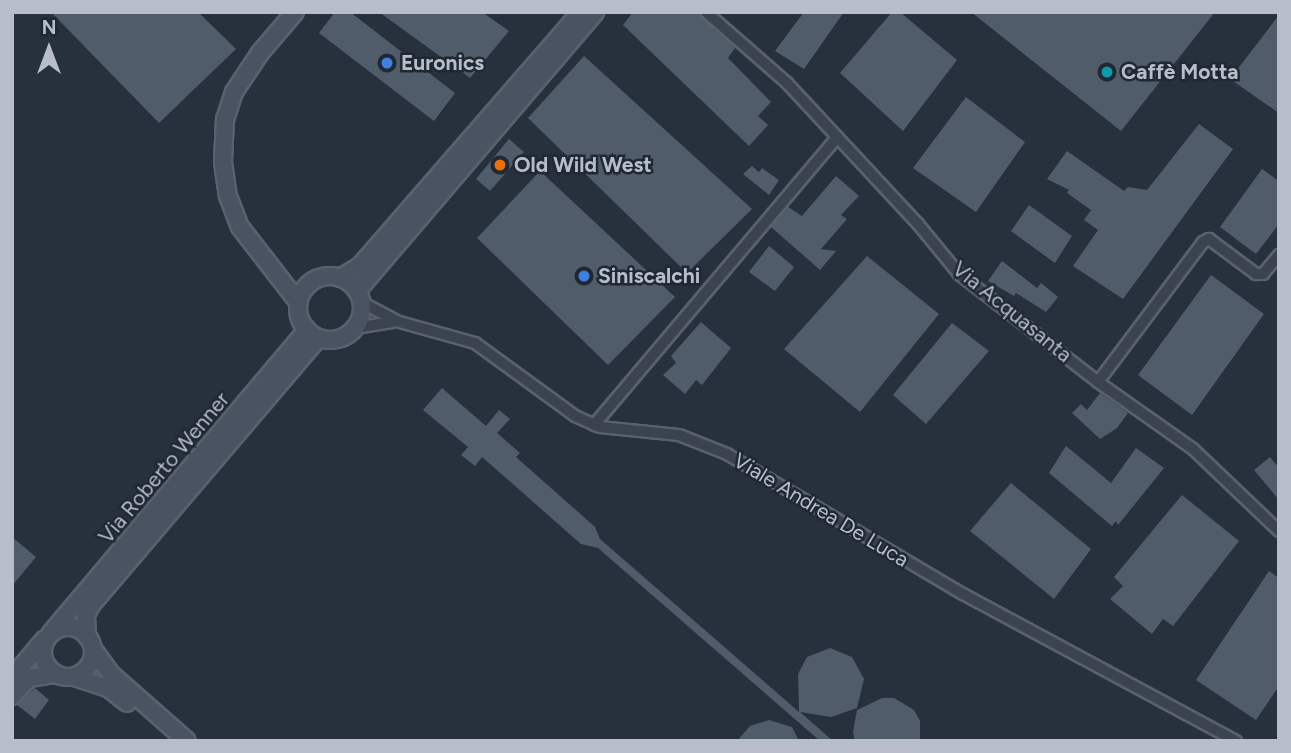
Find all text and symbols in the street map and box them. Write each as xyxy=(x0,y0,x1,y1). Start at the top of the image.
north arrow xyxy=(14,14,84,84)
text: N xyxy=(42,16,56,39)
place label: Euronics xyxy=(401,50,484,76)
marker: Euronics xyxy=(379,55,395,71)
place label: Caffè Motta xyxy=(1121,59,1238,85)
marker: Caffè Motta xyxy=(1099,64,1115,80)
place label: Old Wild West xyxy=(514,152,652,178)
marker: Old Wild West xyxy=(492,157,508,173)
street label: Via Acquasanta xyxy=(947,256,1077,368)
place label: Siniscalchi xyxy=(598,263,700,289)
marker: Siniscalchi xyxy=(576,268,592,284)
street label: Via Roberto Wenner xyxy=(93,387,235,549)
street label: Viale Andrea De Luca xyxy=(729,448,913,572)

